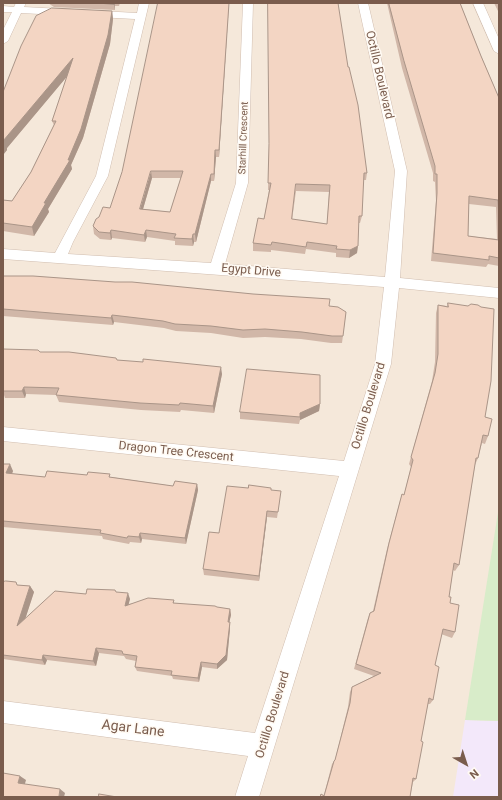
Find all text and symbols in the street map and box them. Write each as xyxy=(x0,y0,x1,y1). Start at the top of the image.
street label: Octillo Boulevard xyxy=(362,29,396,121)
street label: Starhill Crescent xyxy=(237,101,251,175)
street label: Egypt Drive xyxy=(221,261,281,281)
street label: Octillo Boulevard xyxy=(349,361,389,451)
street label: Dragon Tree Crescent xyxy=(118,439,234,465)
street label: Octillo Boulevard xyxy=(253,670,293,760)
street label: Agar Lane xyxy=(101,717,165,741)
north arrow xyxy=(446,744,486,784)
text: N xyxy=(467,766,481,781)

